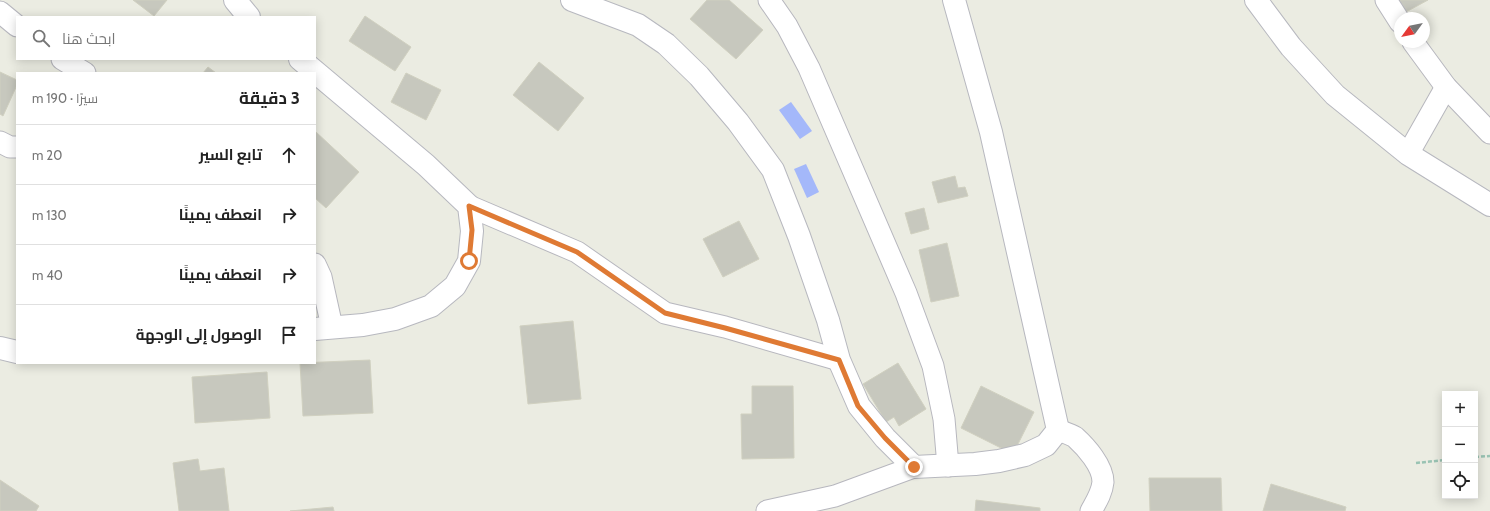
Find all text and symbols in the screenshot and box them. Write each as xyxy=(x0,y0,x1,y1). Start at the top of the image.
north arrow xyxy=(1394,12,1430,48)
search box xyxy=(16,16,316,60)
icon: search xyxy=(30,27,52,49)
text: ابحث هنا xyxy=(62,30,116,48)
text: 3 دقيقة xyxy=(239,88,300,108)
text: سيرًا · 190 m xyxy=(32,90,98,106)
icon: ahead xyxy=(278,144,300,166)
text: تابع السير xyxy=(199,146,262,164)
text: 20 m xyxy=(32,147,62,163)
icon: right xyxy=(278,204,300,226)
text: انعطف يمينًا xyxy=(179,206,262,224)
text: 130 m xyxy=(32,207,67,223)
route start xyxy=(460,252,478,270)
icon: right xyxy=(278,264,300,286)
text: انعطف يمينًا xyxy=(179,266,262,284)
text: 40 m xyxy=(32,267,63,283)
icon: arrive xyxy=(278,324,300,346)
text: الوصول إلى الوجهة xyxy=(136,326,262,344)
map controls xyxy=(1442,391,1478,499)
button: + xyxy=(1442,391,1478,427)
button: − xyxy=(1442,427,1478,463)
route end xyxy=(905,458,923,476)
button: locate xyxy=(1442,463,1478,499)

